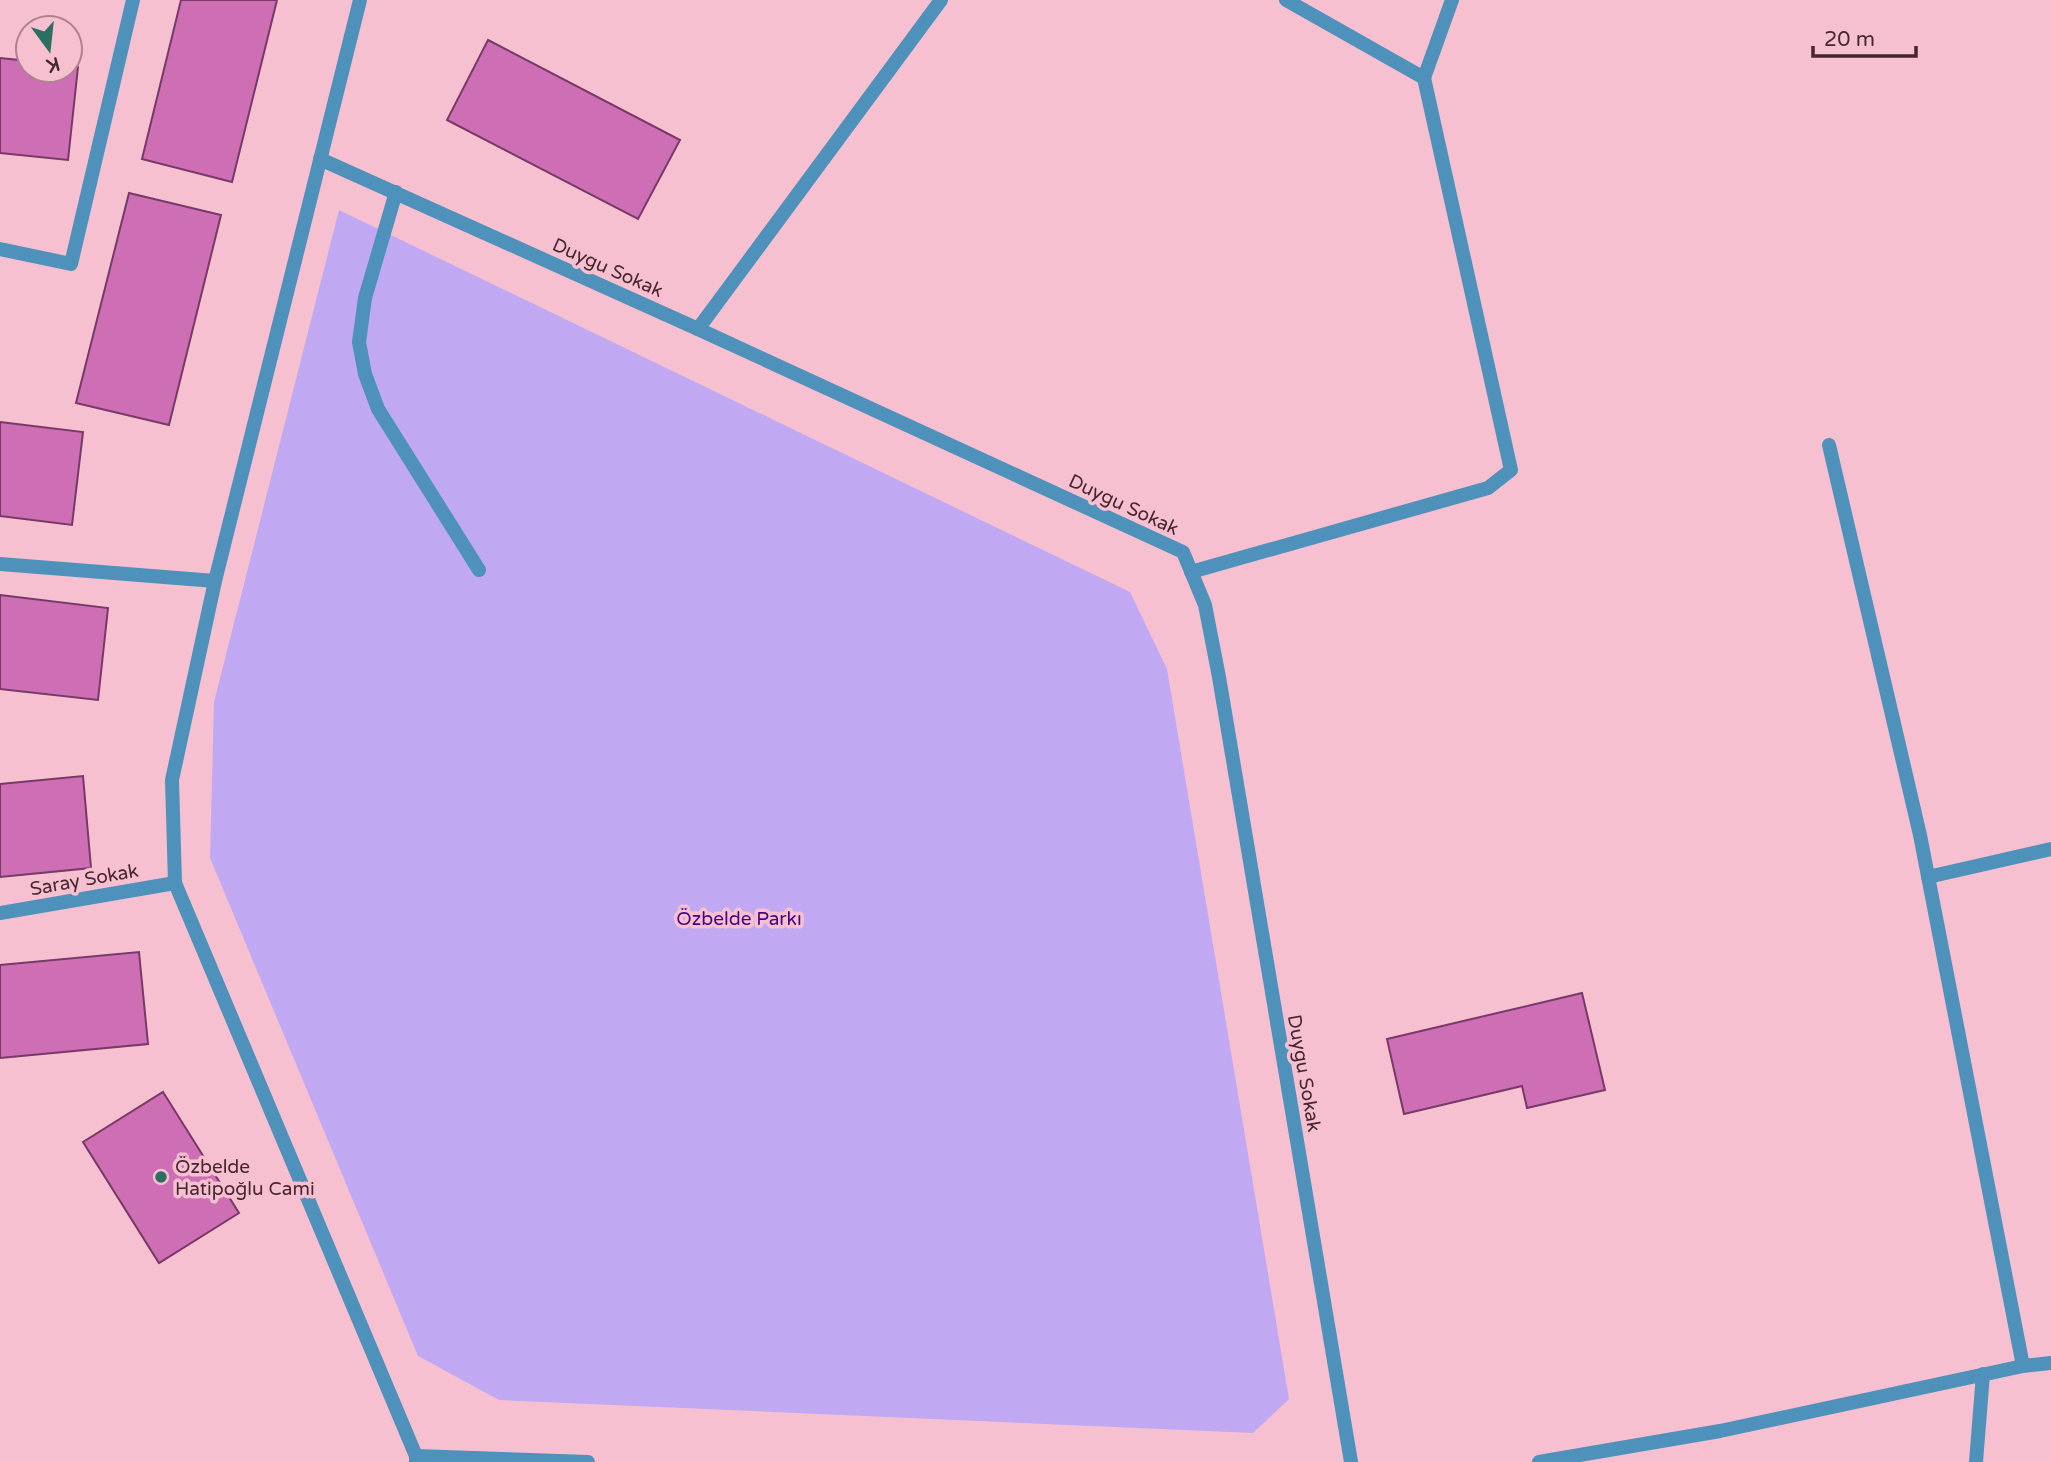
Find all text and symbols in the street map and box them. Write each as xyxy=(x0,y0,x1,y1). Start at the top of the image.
north arrow xyxy=(14,14,84,84)
scale bar xyxy=(1813,14,1916,58)
text: 20 m xyxy=(1824,27,1875,52)
text: K xyxy=(44,52,62,77)
street label: Duygu Sokak xyxy=(549,234,666,302)
street label: Duygu Sokak xyxy=(1065,470,1182,540)
street label: Saray Sokak xyxy=(28,860,140,900)
park label: Özbelde Parkı xyxy=(676,908,802,930)
street label: Duygu Sokak xyxy=(1283,1013,1325,1134)
place label: Özbelde Hatipoğlu Cami xyxy=(175,1156,315,1200)
marker: Özbelde Hatipoğlu Cami xyxy=(153,1169,169,1185)

